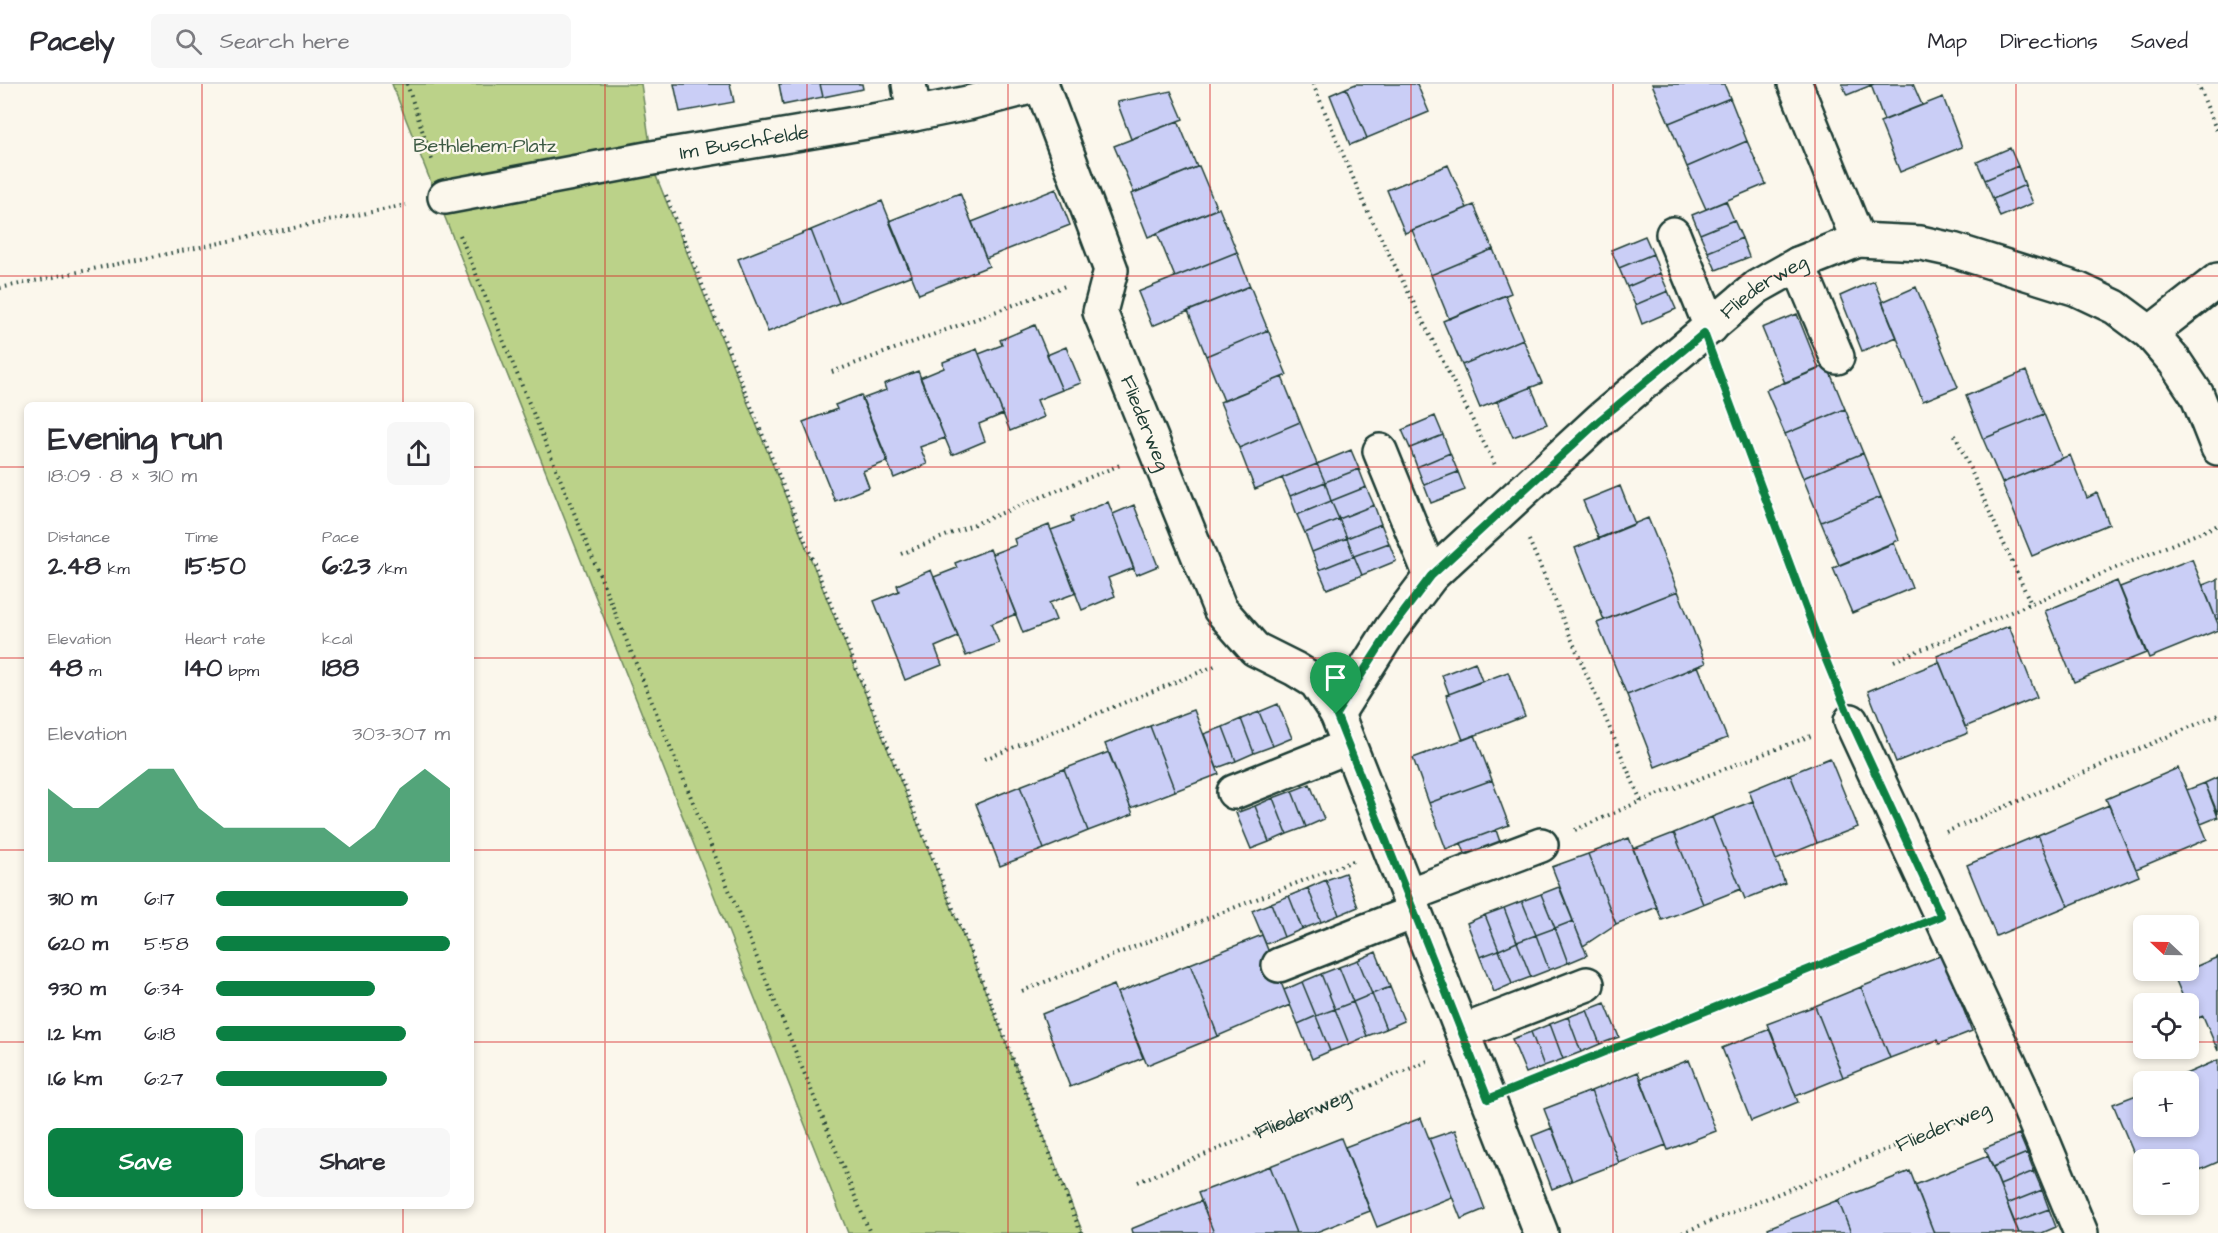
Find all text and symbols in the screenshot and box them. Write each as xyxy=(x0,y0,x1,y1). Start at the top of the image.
search box xyxy=(151,14,571,68)
text: Pacely xyxy=(30,22,115,61)
icon: search xyxy=(172,25,205,58)
text: Search here xyxy=(220,26,350,57)
text: Map xyxy=(1927,27,1967,56)
text: Directions xyxy=(2000,27,2098,56)
text: Saved xyxy=(2131,27,2188,56)
street label: Im Buschfelde xyxy=(677,118,811,167)
park label: Bethlehem-Platz xyxy=(413,132,557,160)
street label: Fliederweg xyxy=(1714,248,1812,326)
street label: Fliederweg xyxy=(1113,371,1177,475)
text: Evening run xyxy=(48,416,222,462)
button: share xyxy=(387,422,450,485)
text: 18:09 · 8 × 310 m xyxy=(48,462,197,490)
text: Distance xyxy=(48,526,110,548)
text: Time xyxy=(185,526,219,548)
text: Pace xyxy=(322,526,359,548)
text: 2.48 xyxy=(48,548,101,584)
text: 15:50 xyxy=(185,548,246,584)
text: 6:23 xyxy=(322,548,371,584)
text: km xyxy=(101,558,130,580)
text: /km xyxy=(371,558,407,580)
text: Elevation xyxy=(48,628,111,650)
text: Heart rate xyxy=(185,628,265,650)
text: kcal xyxy=(322,628,353,650)
text: 48 xyxy=(48,650,83,686)
text: 140 xyxy=(185,650,222,686)
text: 188 xyxy=(322,650,359,686)
pin xyxy=(1310,652,1361,714)
text: m xyxy=(83,660,101,682)
text: bpm xyxy=(222,660,259,682)
icon: arrive xyxy=(1319,661,1352,694)
text: Elevation xyxy=(48,720,127,748)
text: 303–307 m xyxy=(352,720,450,748)
text: 310 m xyxy=(48,885,97,913)
text: 6:17 xyxy=(144,885,175,913)
north arrow xyxy=(2133,915,2199,981)
map controls xyxy=(2133,915,2199,1215)
text: 620 m xyxy=(48,930,108,958)
text: 5:58 xyxy=(144,930,189,958)
text: 930 m xyxy=(48,975,106,1003)
text: 6:34 xyxy=(144,975,184,1003)
button: locate xyxy=(2133,993,2199,1059)
text: 1.2 km xyxy=(48,1020,101,1048)
text: 6:18 xyxy=(144,1020,175,1048)
text: 1.6 km xyxy=(48,1065,102,1093)
text: 6:27 xyxy=(144,1065,184,1093)
button: + xyxy=(2133,1071,2199,1137)
street label: Fliederweg xyxy=(1251,1082,1355,1146)
street label: Fliederweg xyxy=(1891,1095,1995,1160)
button: Save xyxy=(48,1128,243,1197)
button: Share xyxy=(255,1128,450,1197)
button: − xyxy=(2133,1149,2199,1215)

